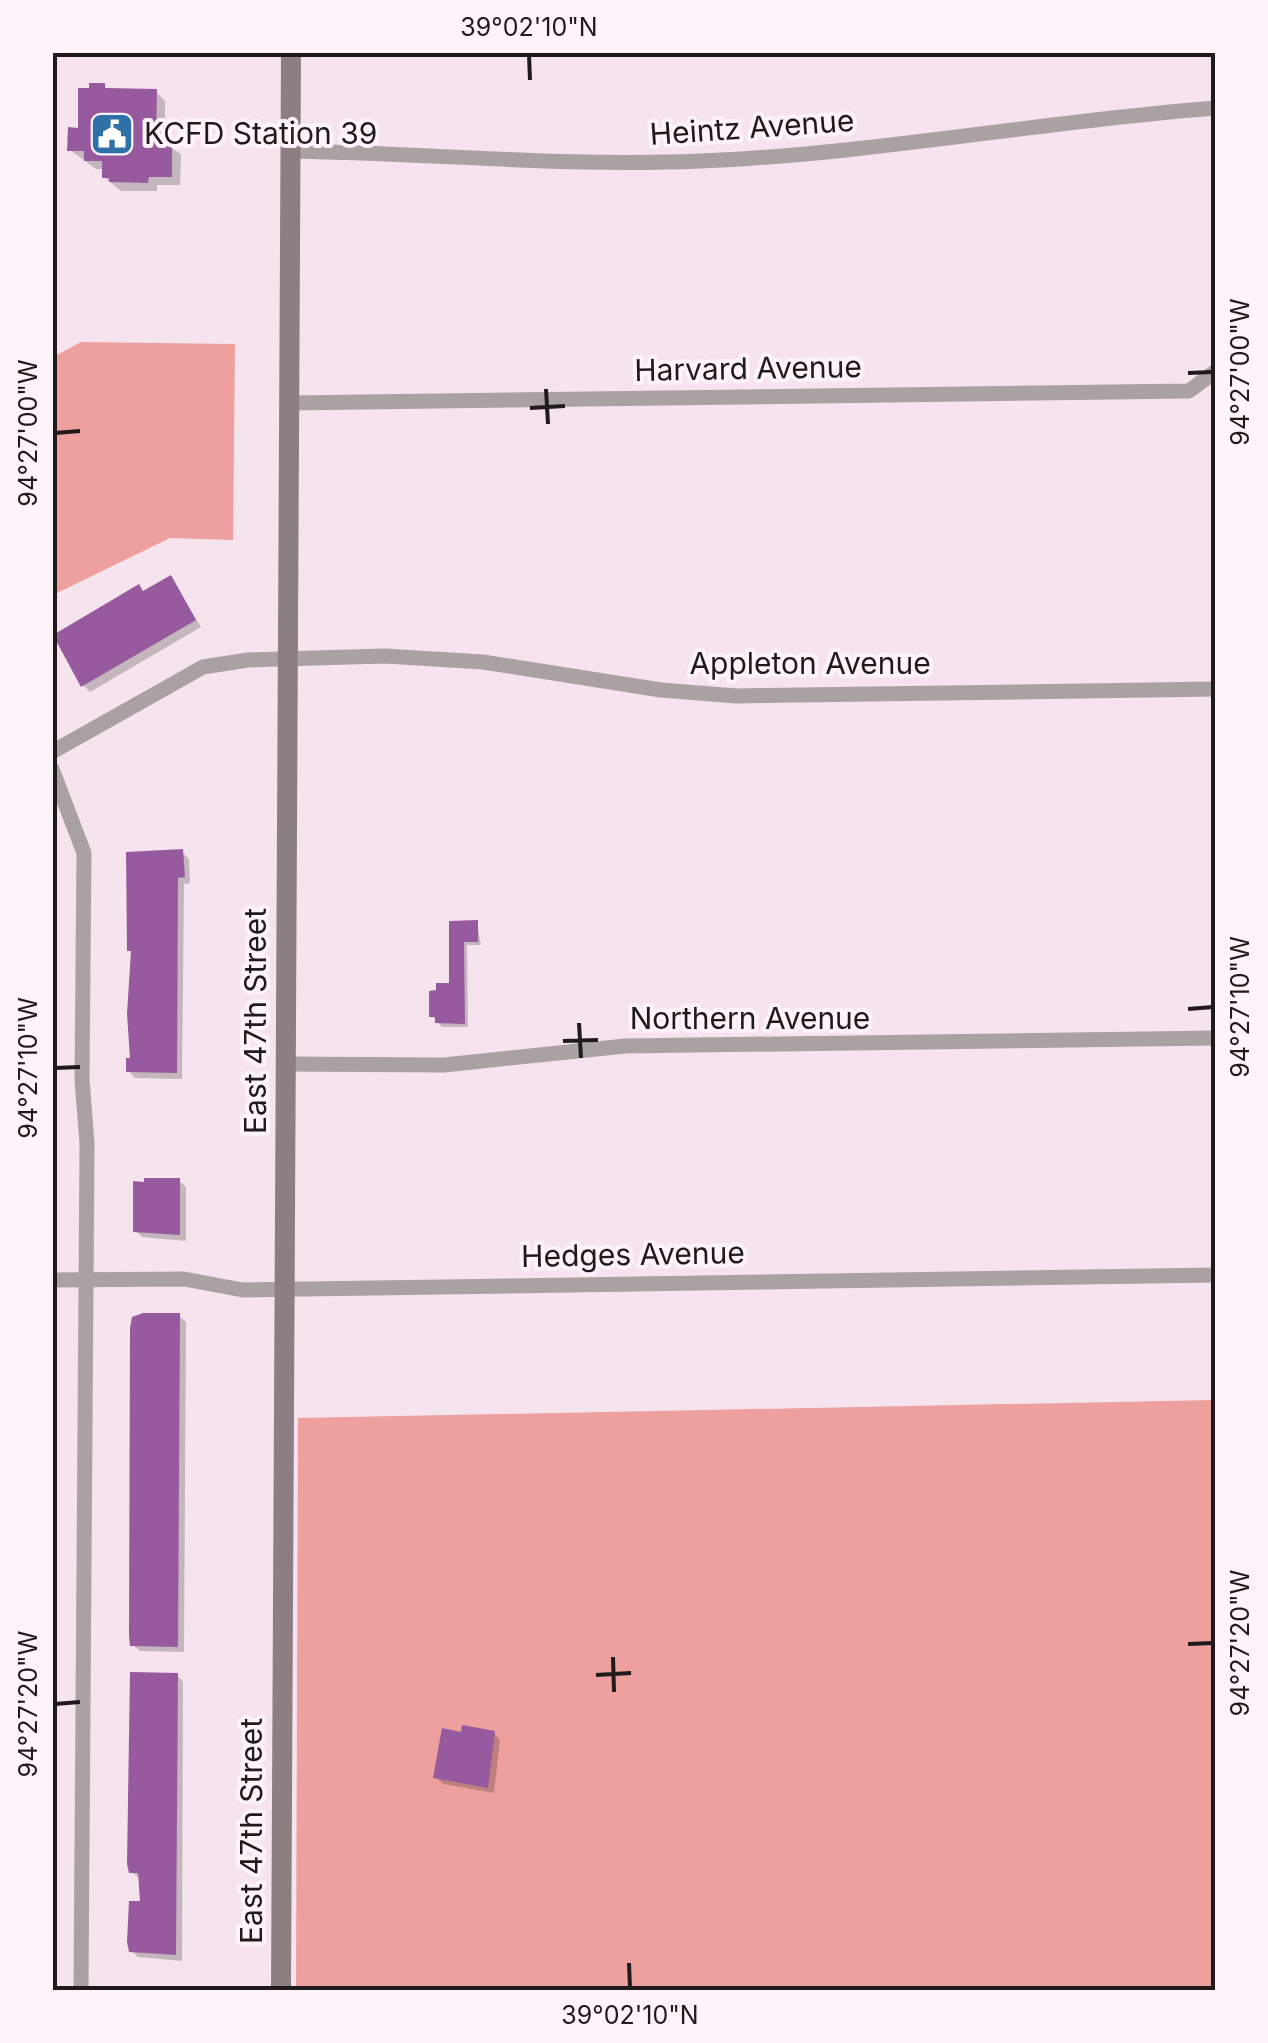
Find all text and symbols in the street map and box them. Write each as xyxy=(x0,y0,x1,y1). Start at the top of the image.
text: 39°02'10"N xyxy=(460,12,598,42)
street label: Heintz Avenue xyxy=(648,102,855,152)
public building icon: KCFD Station 39 xyxy=(89,111,135,157)
place label: KCFD Station 39 xyxy=(144,115,377,151)
text: 94°27'00"W xyxy=(1225,298,1255,446)
street label: Harvard Avenue xyxy=(634,348,862,388)
text: 94°27'00"W xyxy=(13,359,43,507)
street label: Appleton Avenue xyxy=(689,645,931,681)
street label: East 47th Street xyxy=(237,908,273,1134)
text: 94°27'10"W xyxy=(1225,936,1255,1078)
text: 94°27'10"W xyxy=(13,997,43,1139)
street label: Northern Avenue xyxy=(630,1000,870,1036)
street label: Hedges Avenue xyxy=(521,1234,745,1274)
text: 94°27'20"W xyxy=(1225,1570,1255,1716)
text: 94°27'20"W xyxy=(13,1631,43,1777)
street label: East 47th Street xyxy=(233,1718,269,1944)
text: 39°02'10"N xyxy=(561,2000,699,2030)

